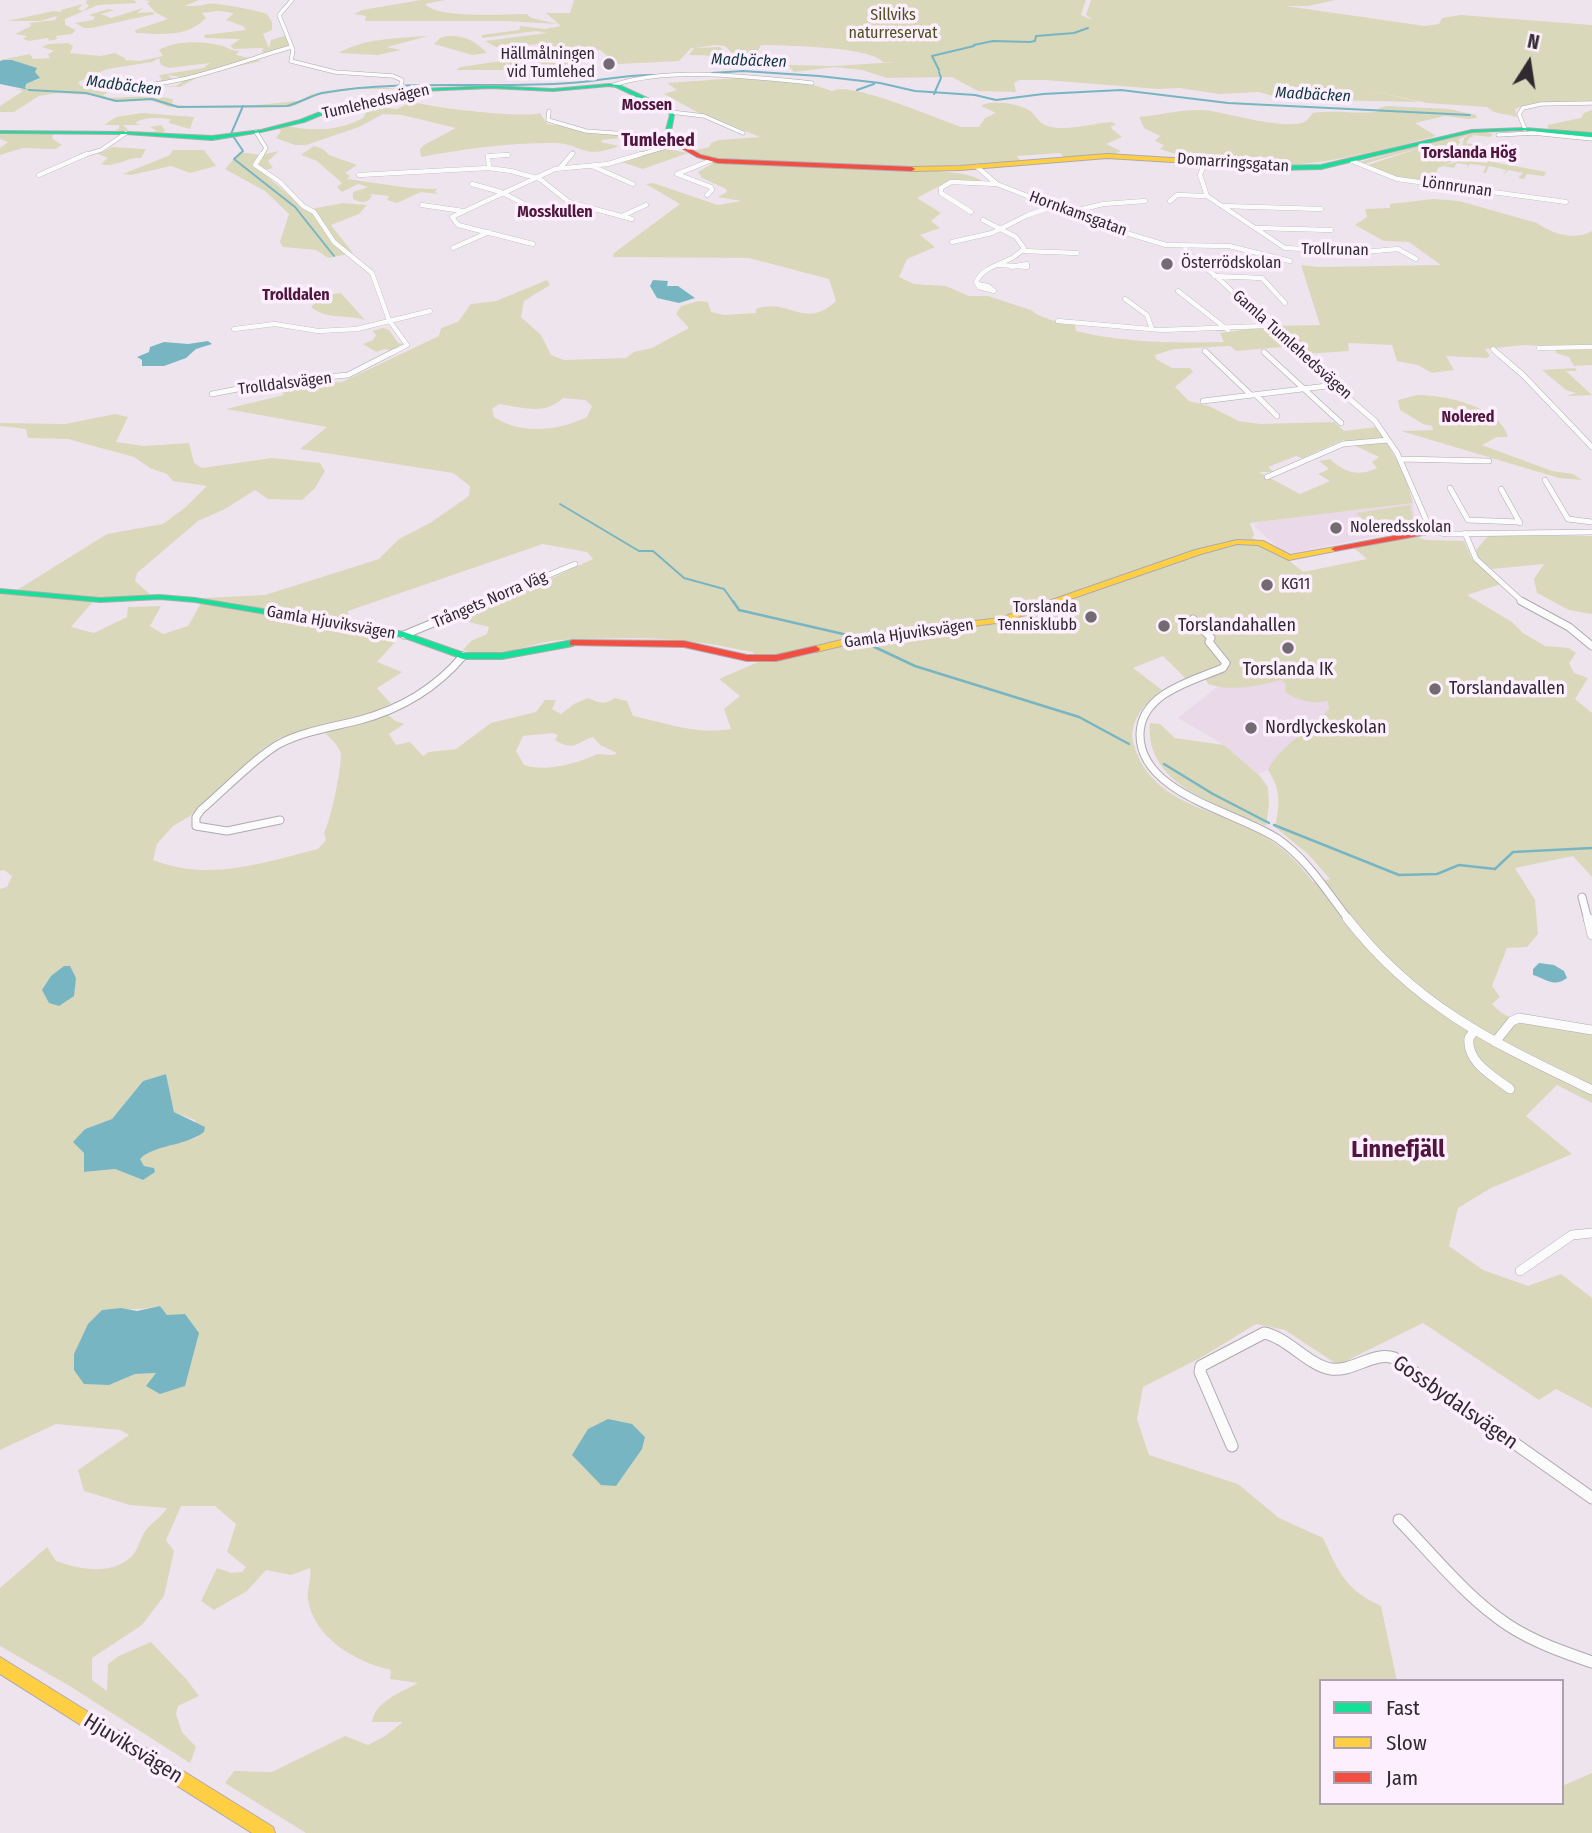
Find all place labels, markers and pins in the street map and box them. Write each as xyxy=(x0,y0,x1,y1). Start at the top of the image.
place label: Hällmålningen vid Tumlehed xyxy=(500,45,595,83)
marker: Hällmålningen vid Tumlehed xyxy=(601,56,617,72)
place label: Österrödskolan xyxy=(1181,254,1281,274)
marker: Österrödskolan xyxy=(1159,256,1175,272)
place label: Noleredsskolan xyxy=(1350,518,1451,538)
marker: Noleredsskolan xyxy=(1328,520,1344,536)
place label: KG11 xyxy=(1281,575,1310,595)
marker: KG11 xyxy=(1259,577,1275,593)
place label: Torslanda Tennisklubb xyxy=(998,598,1077,636)
marker: Torslanda Tennisklubb xyxy=(1083,609,1099,625)
place label: Torslandahallen xyxy=(1178,615,1296,637)
marker: Torslandahallen xyxy=(1156,618,1172,634)
marker: Torslanda IK xyxy=(1280,640,1296,656)
place label: Torslanda IK xyxy=(1243,659,1333,681)
place label: Torslandavallen xyxy=(1449,678,1565,700)
marker: Torslandavallen xyxy=(1427,681,1443,697)
place label: Nordlyckeskolan xyxy=(1265,717,1387,739)
marker: Nordlyckeskolan xyxy=(1243,720,1259,736)

